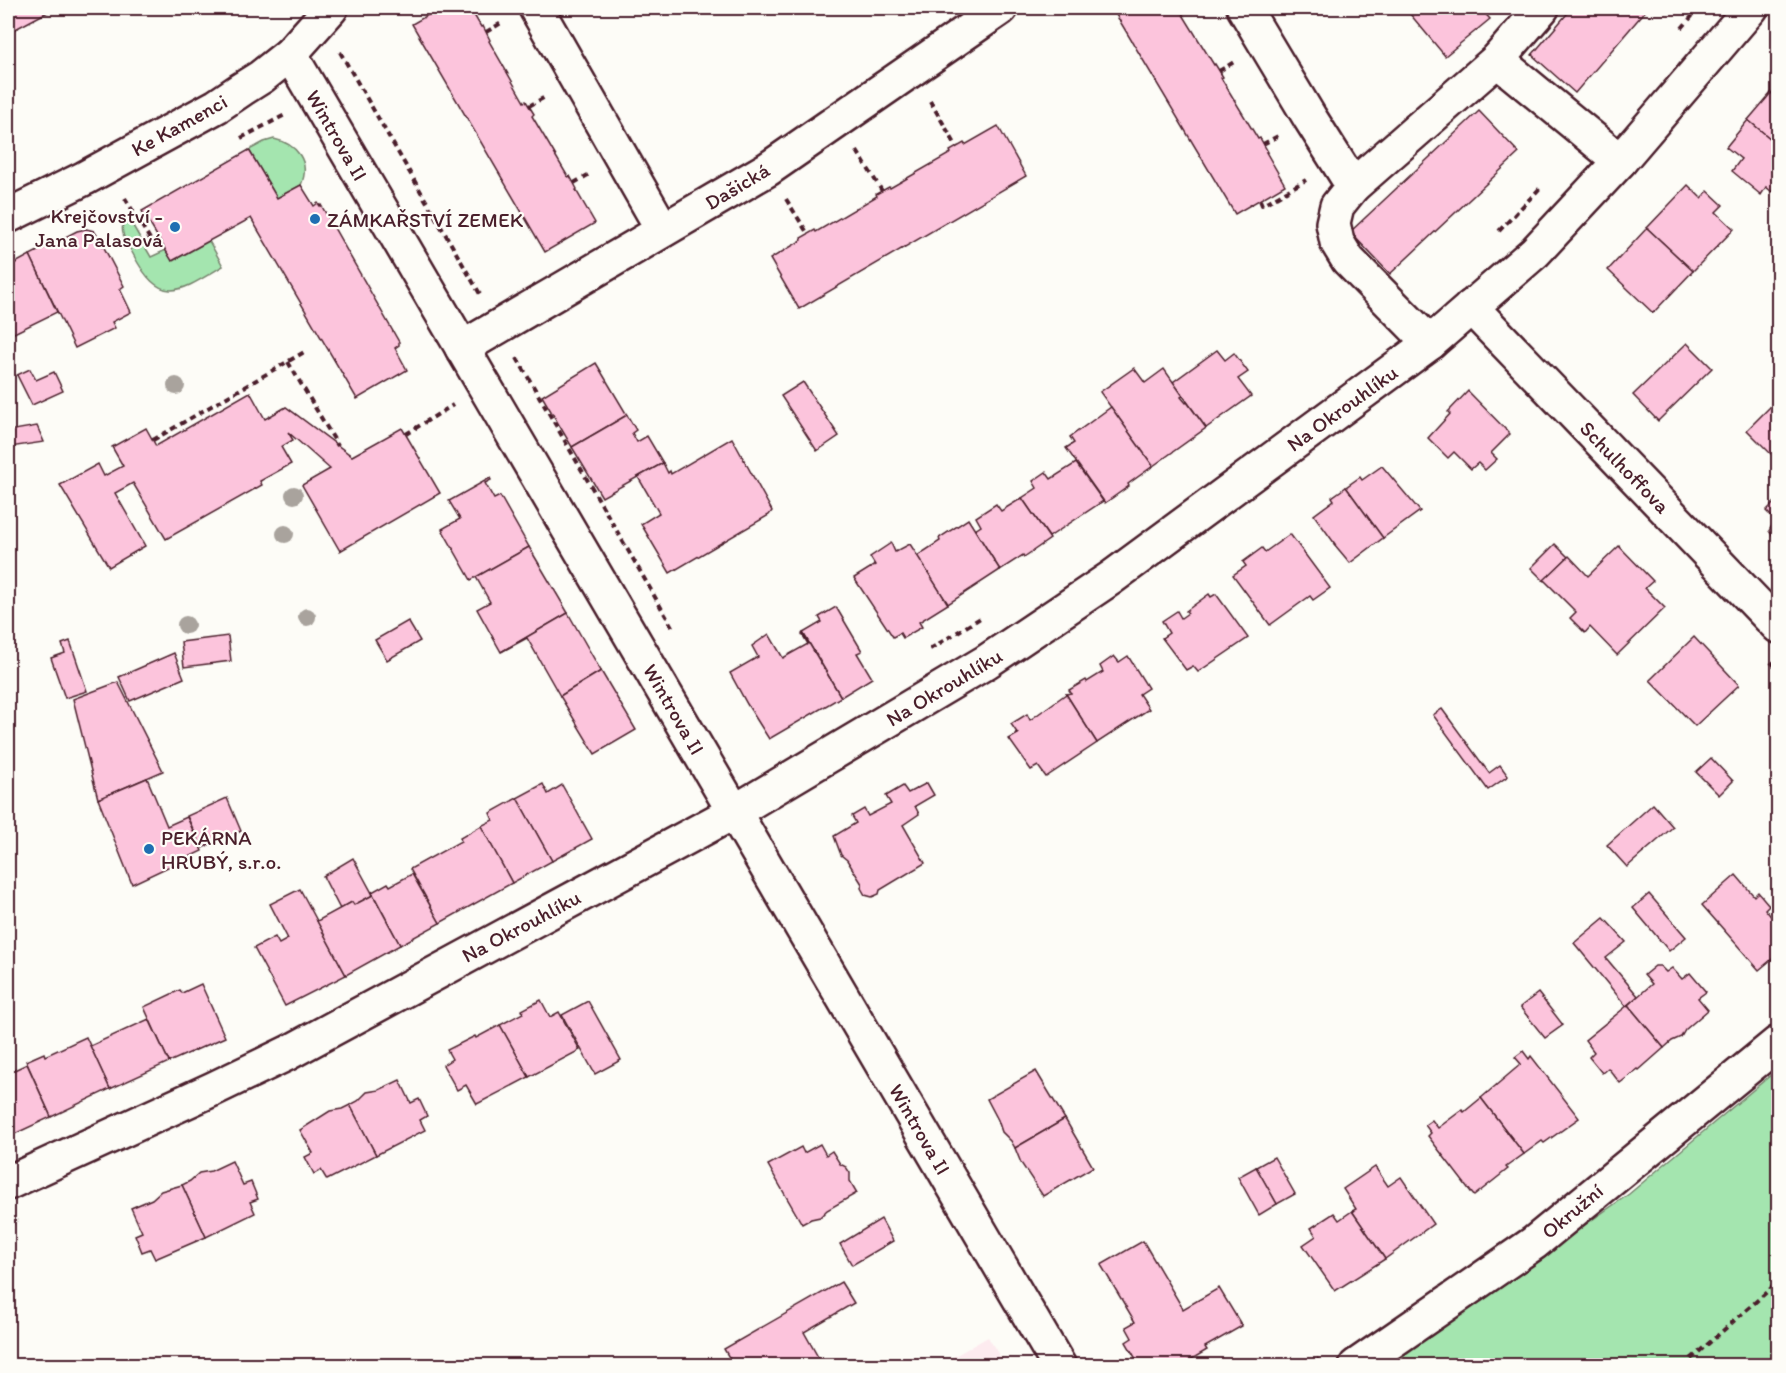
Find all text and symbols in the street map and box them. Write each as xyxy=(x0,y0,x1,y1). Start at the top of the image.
street label: Wintrova II xyxy=(301,85,373,185)
street label: Ke Kamenci xyxy=(127,88,231,162)
street label: Dašická xyxy=(700,157,774,215)
place label: Krejčovství - Jana Palasová xyxy=(35,203,163,252)
place label: ZÁMKAŘSTVÍ ZEMEK xyxy=(327,207,524,232)
marker: ZÁMKAŘSTVÍ ZEMEK xyxy=(308,212,322,226)
marker: Krejčovství - Jana Palasová xyxy=(168,220,182,234)
street label: Na Okrouhlíku xyxy=(1282,359,1403,457)
street label: Schulhoffova xyxy=(1575,416,1675,518)
street label: Na Okrouhlíku xyxy=(881,642,1007,731)
street label: Wintrova II xyxy=(638,659,710,759)
place label: PEKÁRNA HRUBÝ, s.r.o. xyxy=(161,825,281,874)
marker: PEKÁRNA HRUBÝ, s.r.o. xyxy=(142,842,156,856)
street label: Na Okrouhlíku xyxy=(457,884,585,968)
street label: Wintrova II xyxy=(884,1079,956,1179)
street label: Okružní xyxy=(1536,1178,1608,1244)

